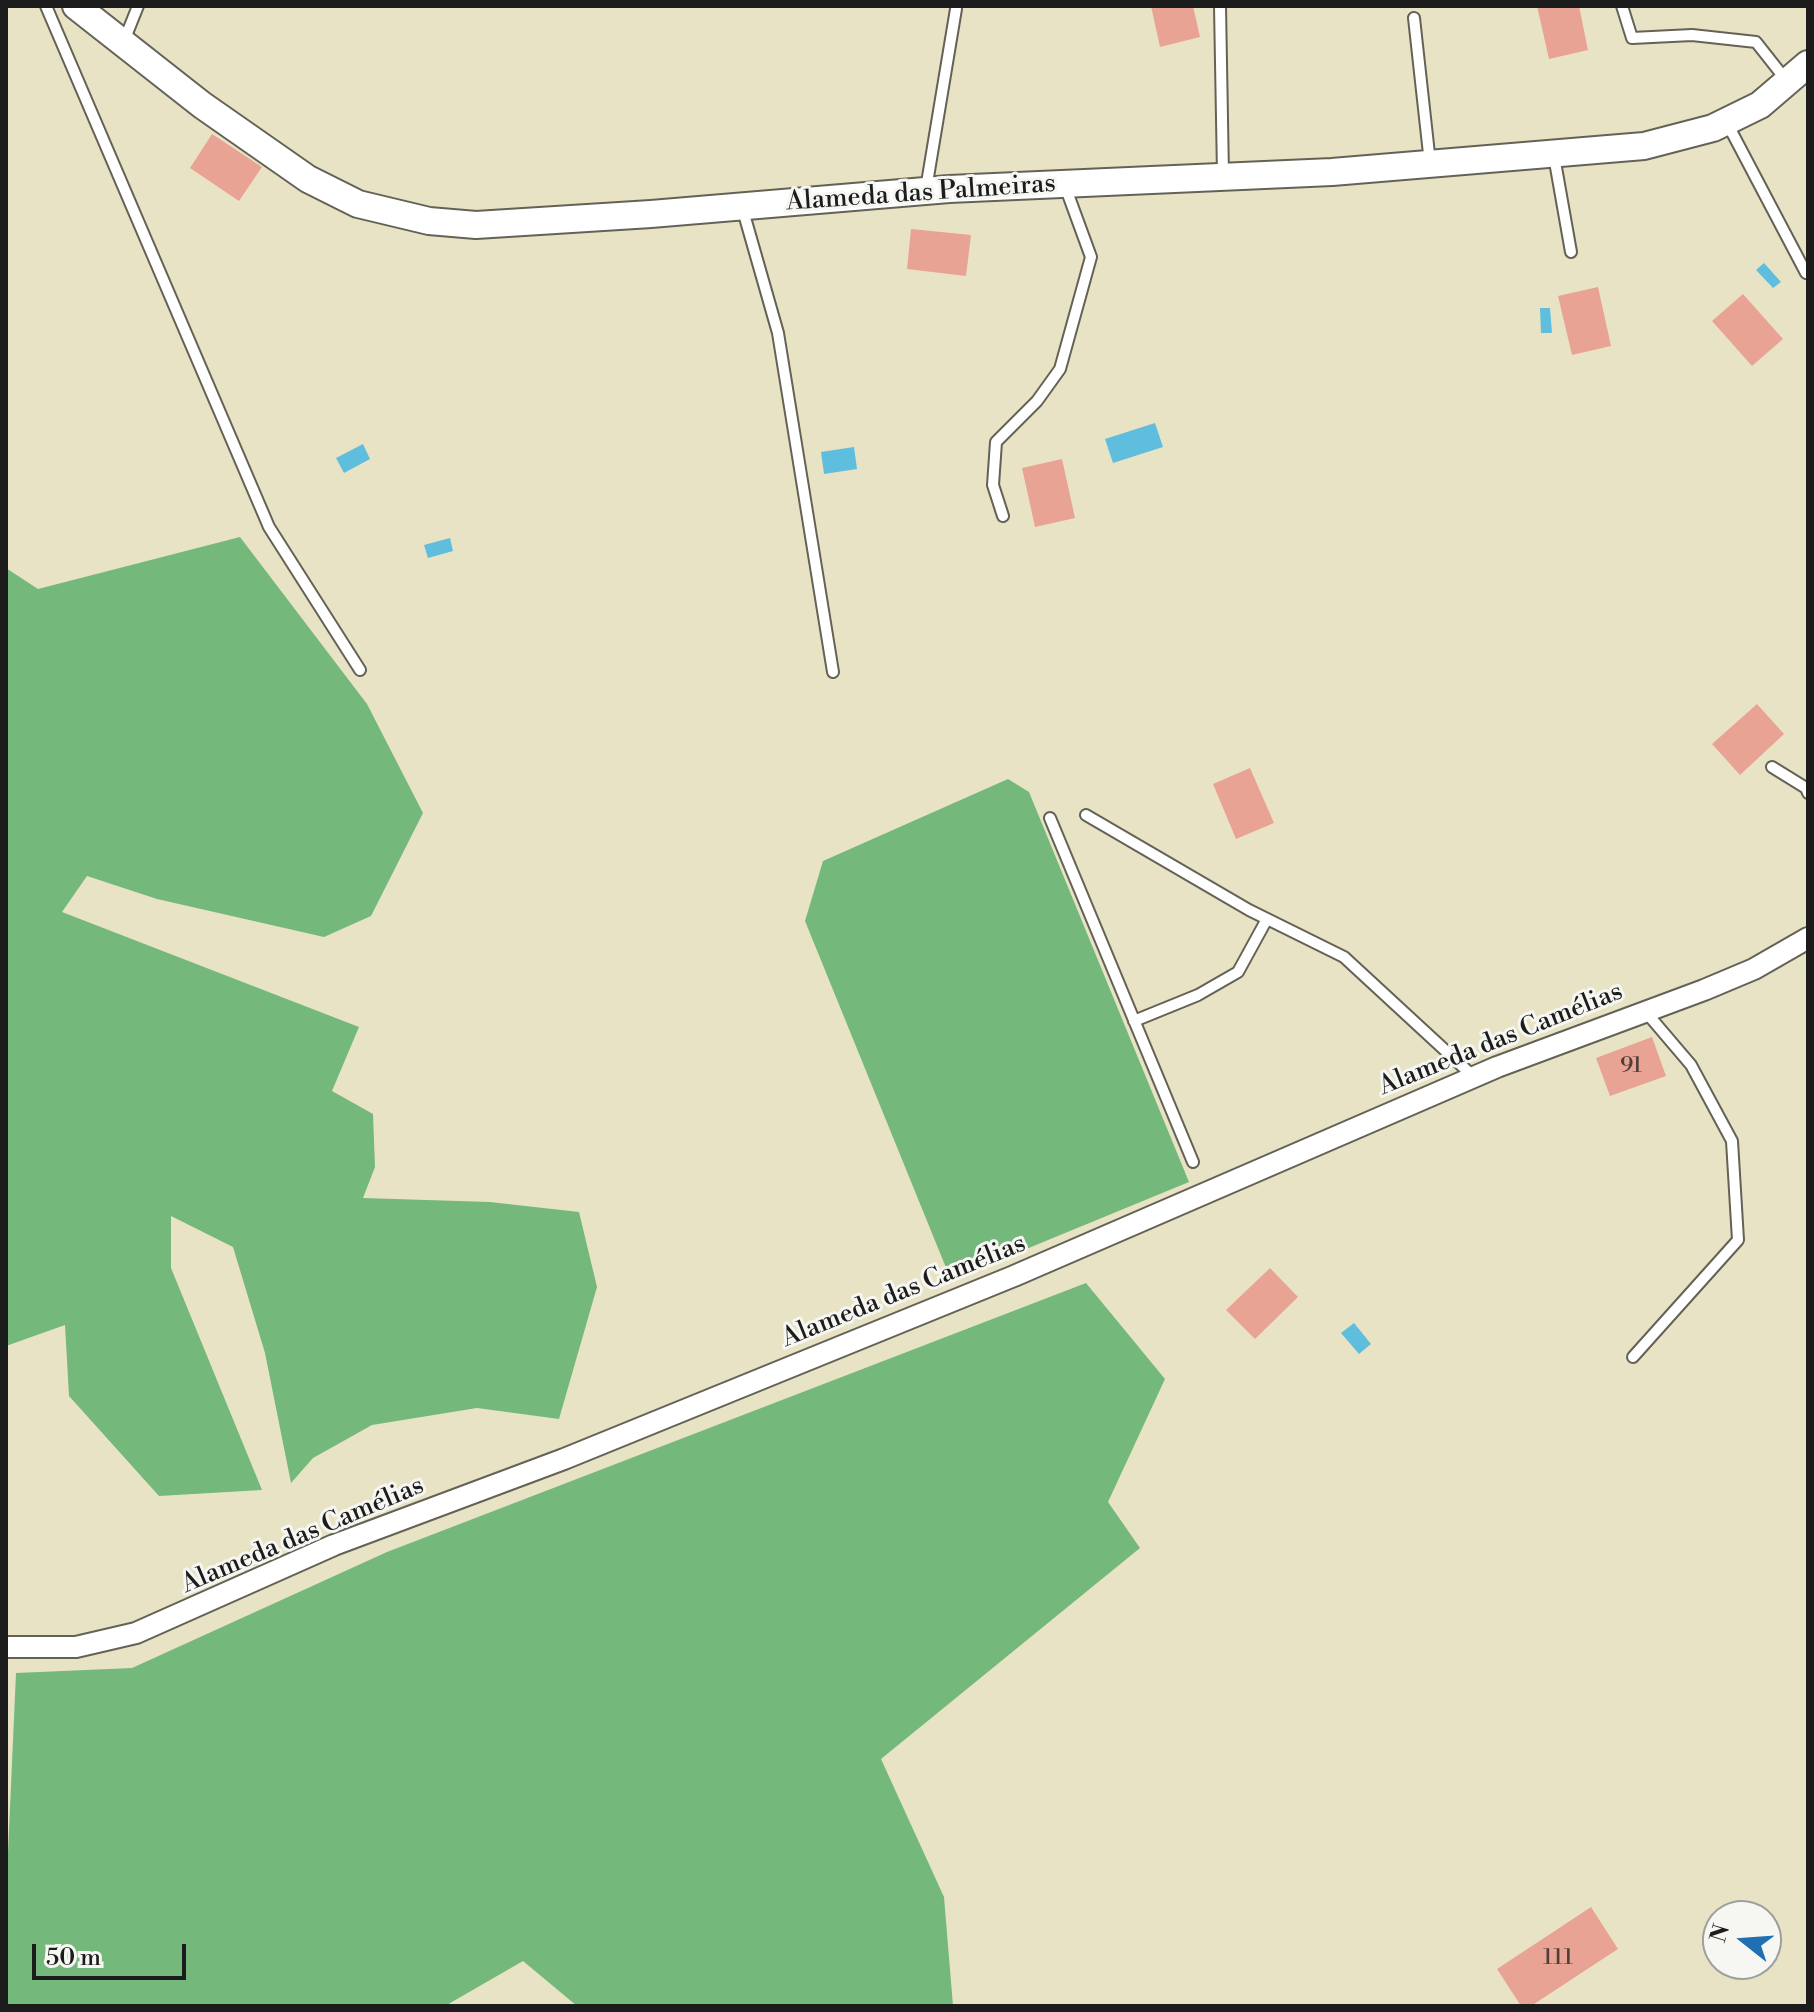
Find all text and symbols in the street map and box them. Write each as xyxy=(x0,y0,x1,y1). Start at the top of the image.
street label: Alameda das Palmeiras xyxy=(785,169,1057,219)
street label: Alameda das Camélias xyxy=(1374,977,1628,1103)
house number: 91 xyxy=(1620,1054,1642,1080)
street label: Alameda das Camélias xyxy=(777,1229,1031,1355)
street label: Alameda das Camélias xyxy=(177,1471,429,1601)
north arrow xyxy=(1702,1900,1782,1980)
text: N xyxy=(1705,1921,1736,1946)
scale bar xyxy=(36,1928,190,1978)
text: 50 m xyxy=(46,1943,101,1973)
house number: 111 xyxy=(1543,1946,1573,1972)

